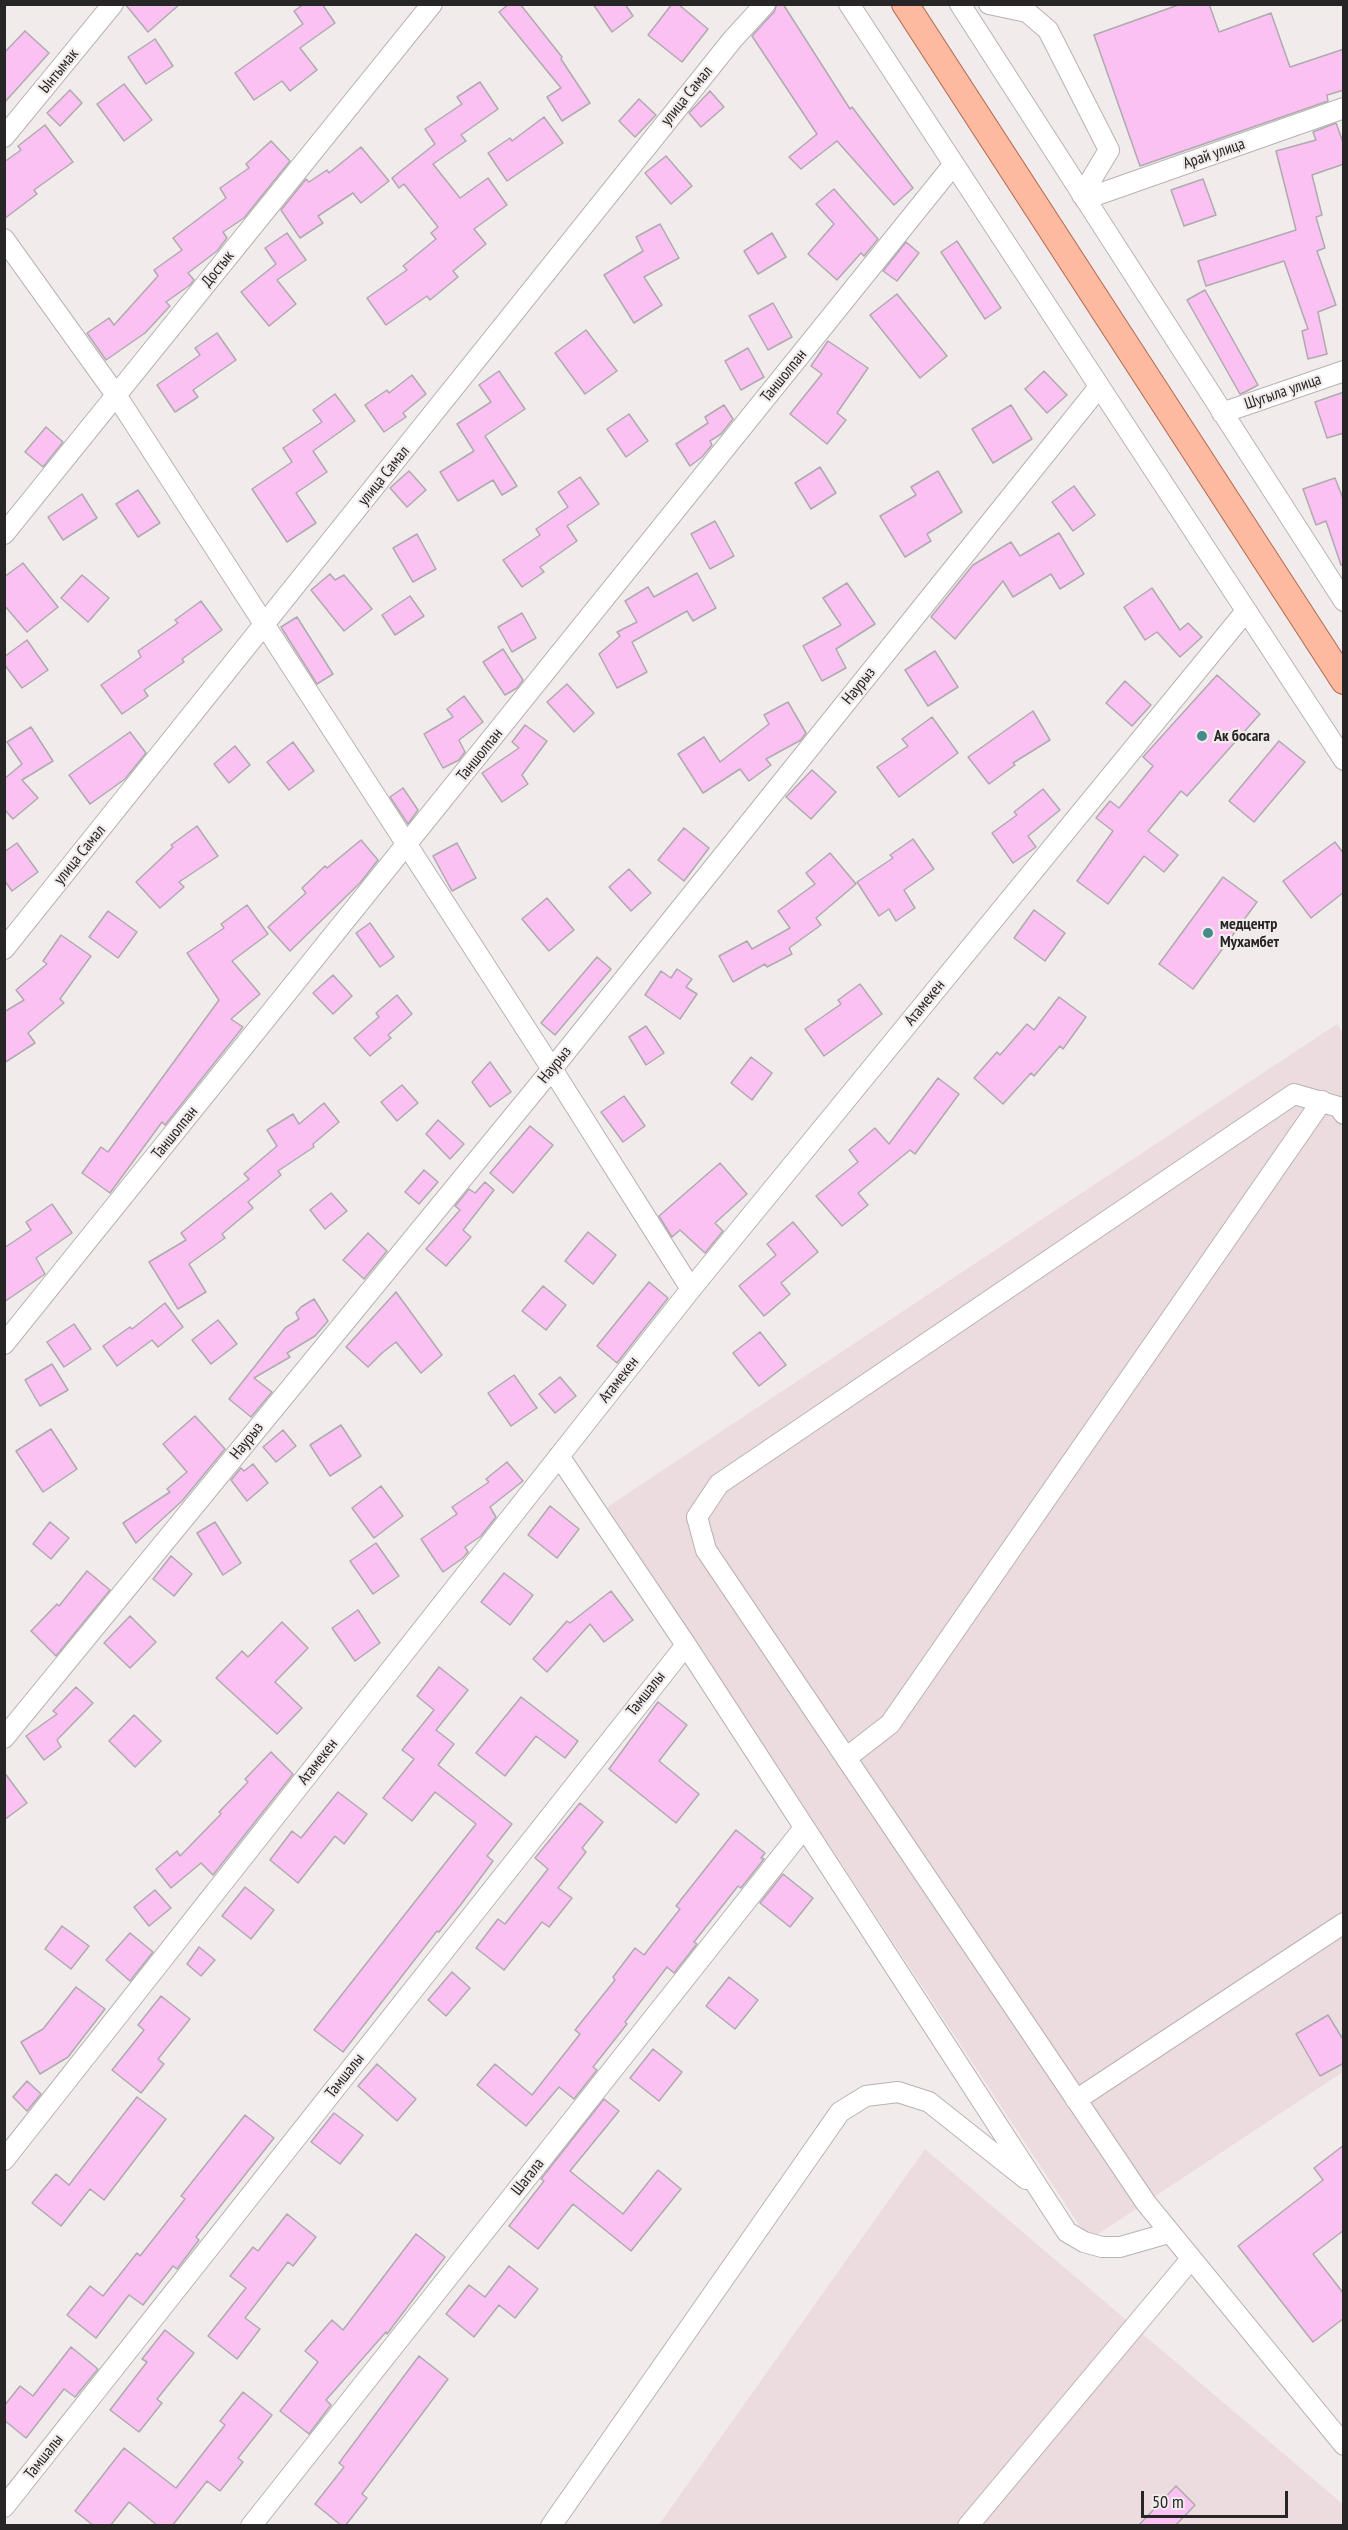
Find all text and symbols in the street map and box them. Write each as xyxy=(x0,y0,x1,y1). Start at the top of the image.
street label: Ынтымак xyxy=(35,45,83,97)
street label: улица Самал xyxy=(657,62,717,130)
street label: Арай улица xyxy=(1181,134,1247,174)
street label: Достык xyxy=(198,247,238,291)
street label: Таншолпан xyxy=(757,346,811,406)
street label: Шугыла улица xyxy=(1242,370,1324,414)
street label: улица Самал xyxy=(354,442,414,510)
street label: Наурыз xyxy=(838,664,880,708)
street label: Таншолпан xyxy=(453,725,507,785)
place label: Ак босага xyxy=(1214,726,1270,746)
marker: Ак босага xyxy=(1195,729,1209,743)
street label: улица Самал xyxy=(50,821,110,889)
place label: медцентр Мухамбет xyxy=(1220,914,1279,952)
marker: медцентр Мухамбет xyxy=(1201,926,1215,940)
street label: Атамекен xyxy=(901,976,949,1030)
street label: Наурыз xyxy=(534,1043,576,1087)
street label: Таншолпан xyxy=(148,1103,202,1163)
street label: Атамекен xyxy=(595,1353,643,1407)
street label: Наурыз xyxy=(226,1419,268,1463)
street label: Тамшалы xyxy=(623,1668,669,1720)
street label: Атамекен xyxy=(294,1735,342,1789)
street label: Тамшалы xyxy=(322,2050,368,2102)
street label: Шагала xyxy=(508,2155,548,2199)
street label: Тамшалы xyxy=(21,2431,67,2483)
scale bar xyxy=(1144,2479,1291,2517)
text: 50 m xyxy=(1152,2490,1184,2513)

